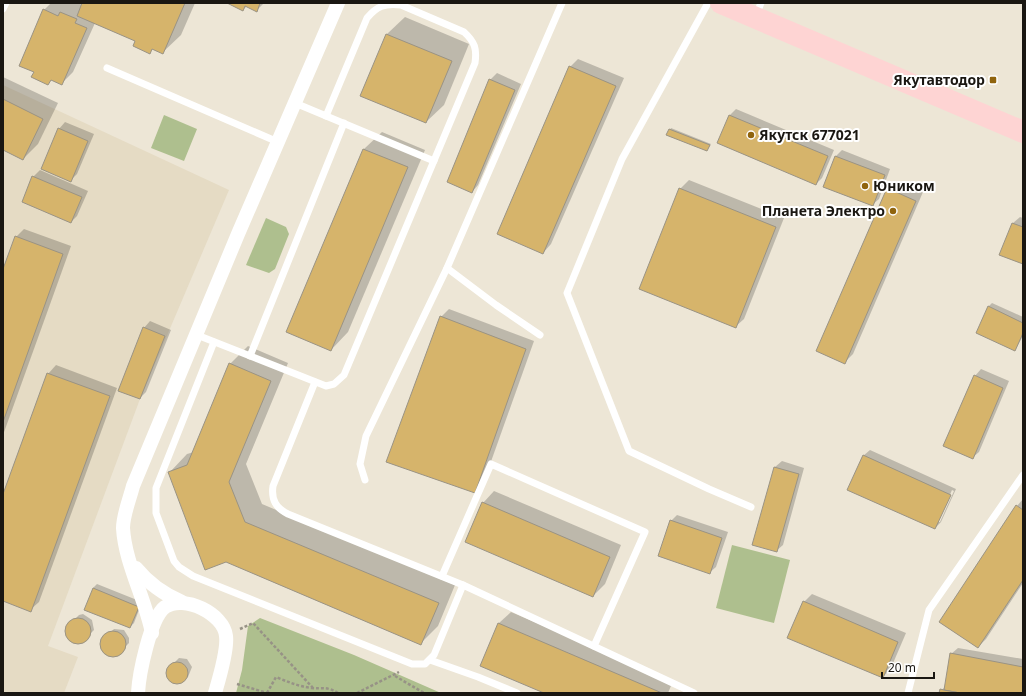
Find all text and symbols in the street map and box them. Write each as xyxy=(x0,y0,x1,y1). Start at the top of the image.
place label: Якутавтодор xyxy=(893,70,985,89)
marker: Якутавтодор xyxy=(988,75,998,85)
place label: Якутск 677021 xyxy=(759,125,860,144)
marker: Якутск 677021 xyxy=(746,130,756,140)
place label: Юником xyxy=(873,176,935,195)
marker: Юником xyxy=(860,181,870,191)
place label: Планета Электро xyxy=(762,201,885,220)
marker: Планета Электро xyxy=(888,206,898,216)
scale bar xyxy=(882,654,934,680)
text: 20 m xyxy=(888,659,916,676)

